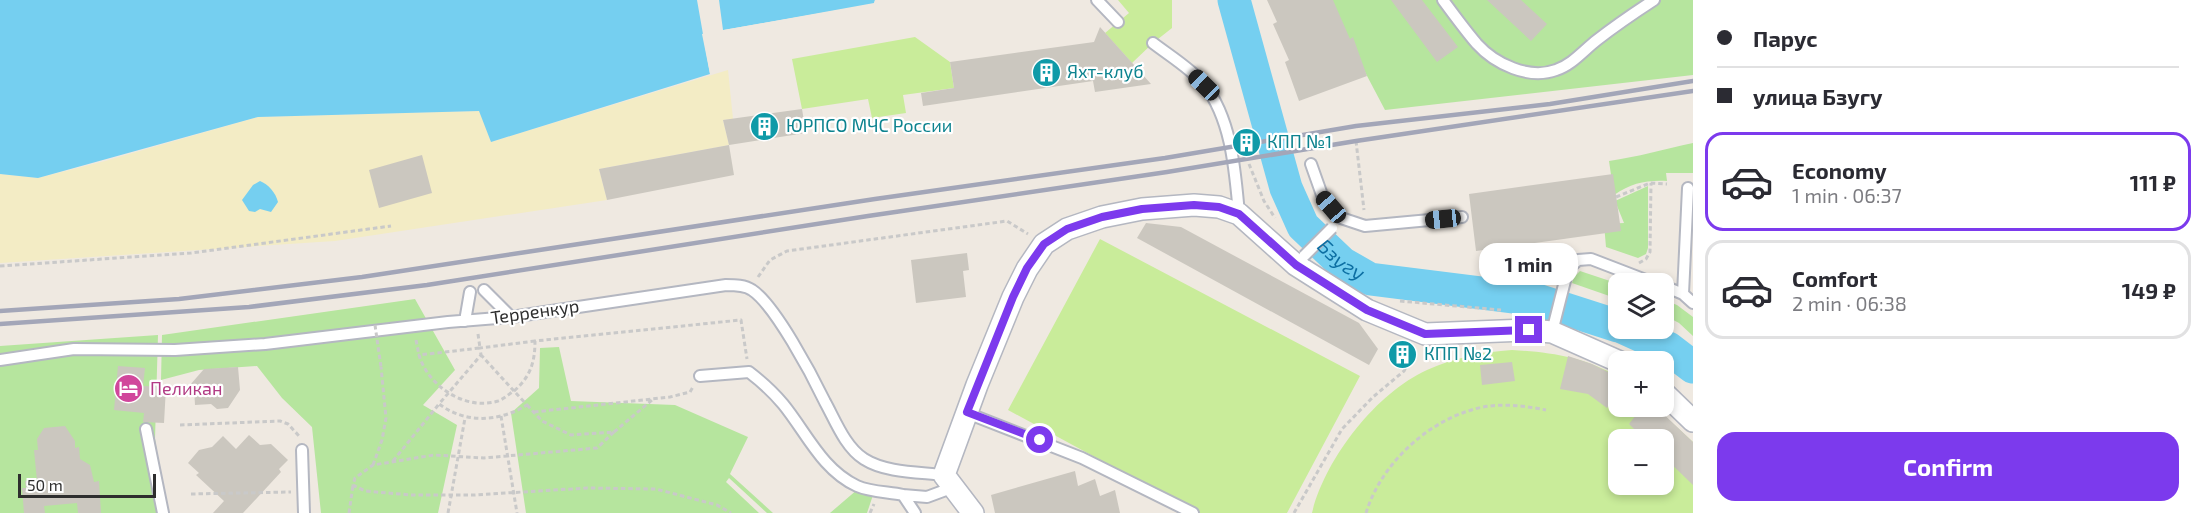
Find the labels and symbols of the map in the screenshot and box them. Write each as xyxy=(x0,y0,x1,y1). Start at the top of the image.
building icon: Яхт-клуб xyxy=(1030,56,1062,88)
place label: Яхт-клуб xyxy=(1067,60,1143,82)
car xyxy=(1185,66,1223,104)
building icon: ЮРПСО МЧС России xyxy=(749,110,781,142)
place label: ЮРПСО МЧС России xyxy=(786,114,952,136)
building icon: КПП №1 xyxy=(1230,126,1262,158)
place label: КПП №1 xyxy=(1267,130,1332,152)
car xyxy=(1312,188,1350,226)
car xyxy=(1424,208,1462,230)
water label: Бзугу xyxy=(1313,233,1370,285)
callout: 1 min xyxy=(1480,243,1579,285)
street label: Терренкур xyxy=(489,294,581,328)
route end xyxy=(1515,316,1542,343)
building icon: КПП №2 xyxy=(1387,338,1419,370)
place label: КПП №2 xyxy=(1424,342,1492,364)
hotel icon: Пеликан xyxy=(113,373,145,405)
place label: Пеликан xyxy=(150,377,223,399)
route start xyxy=(1026,426,1053,453)
scale bar xyxy=(18,471,156,498)

